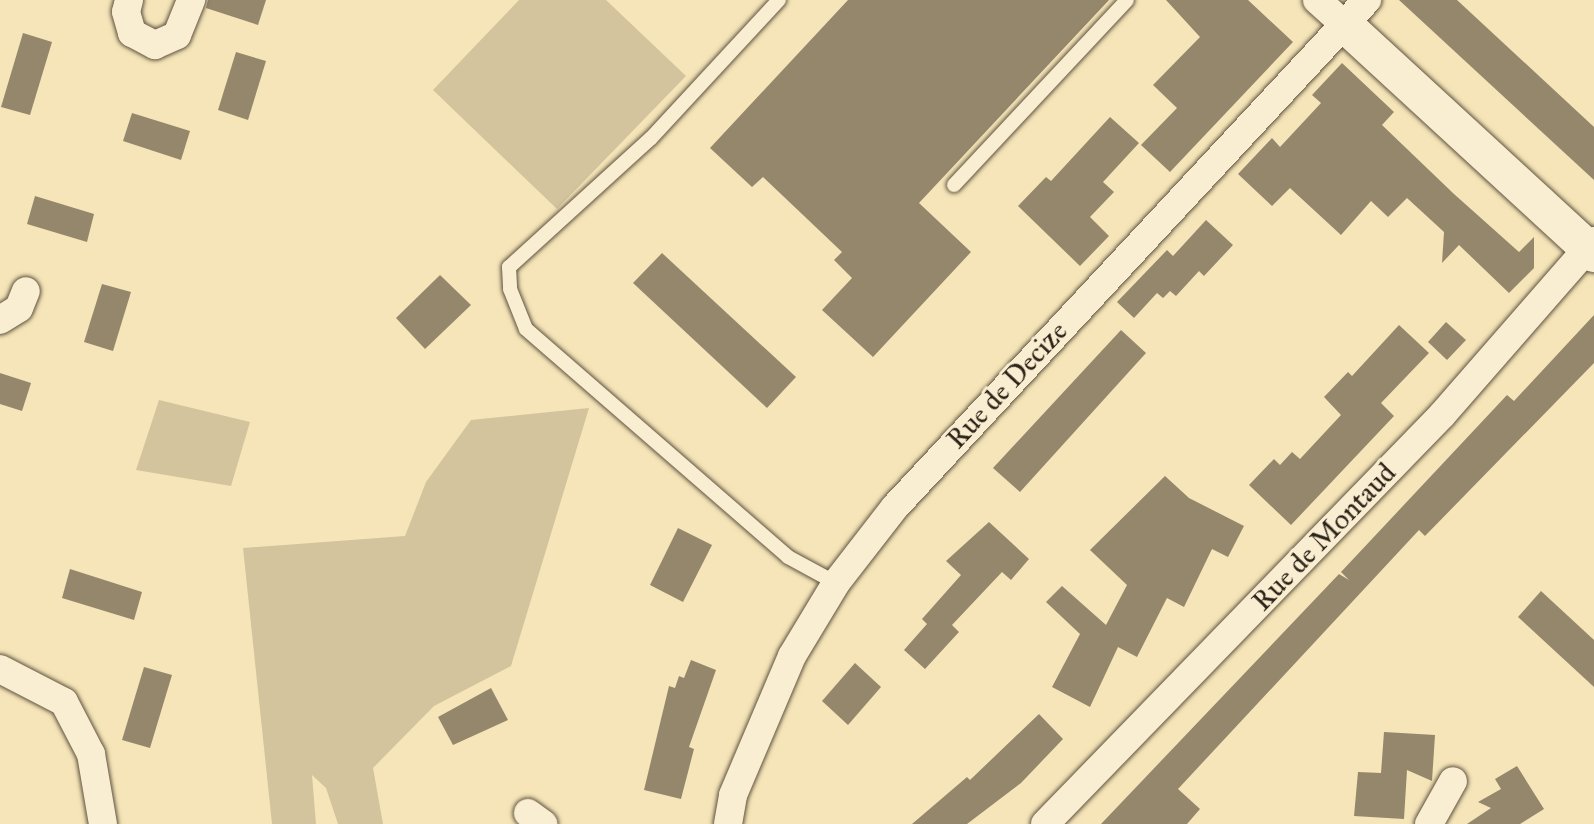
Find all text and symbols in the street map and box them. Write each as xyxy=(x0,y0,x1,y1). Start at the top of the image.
street label: Rue de Decize xyxy=(940,314,1074,456)
street label: Rue de Montaud xyxy=(1245,456,1403,618)

